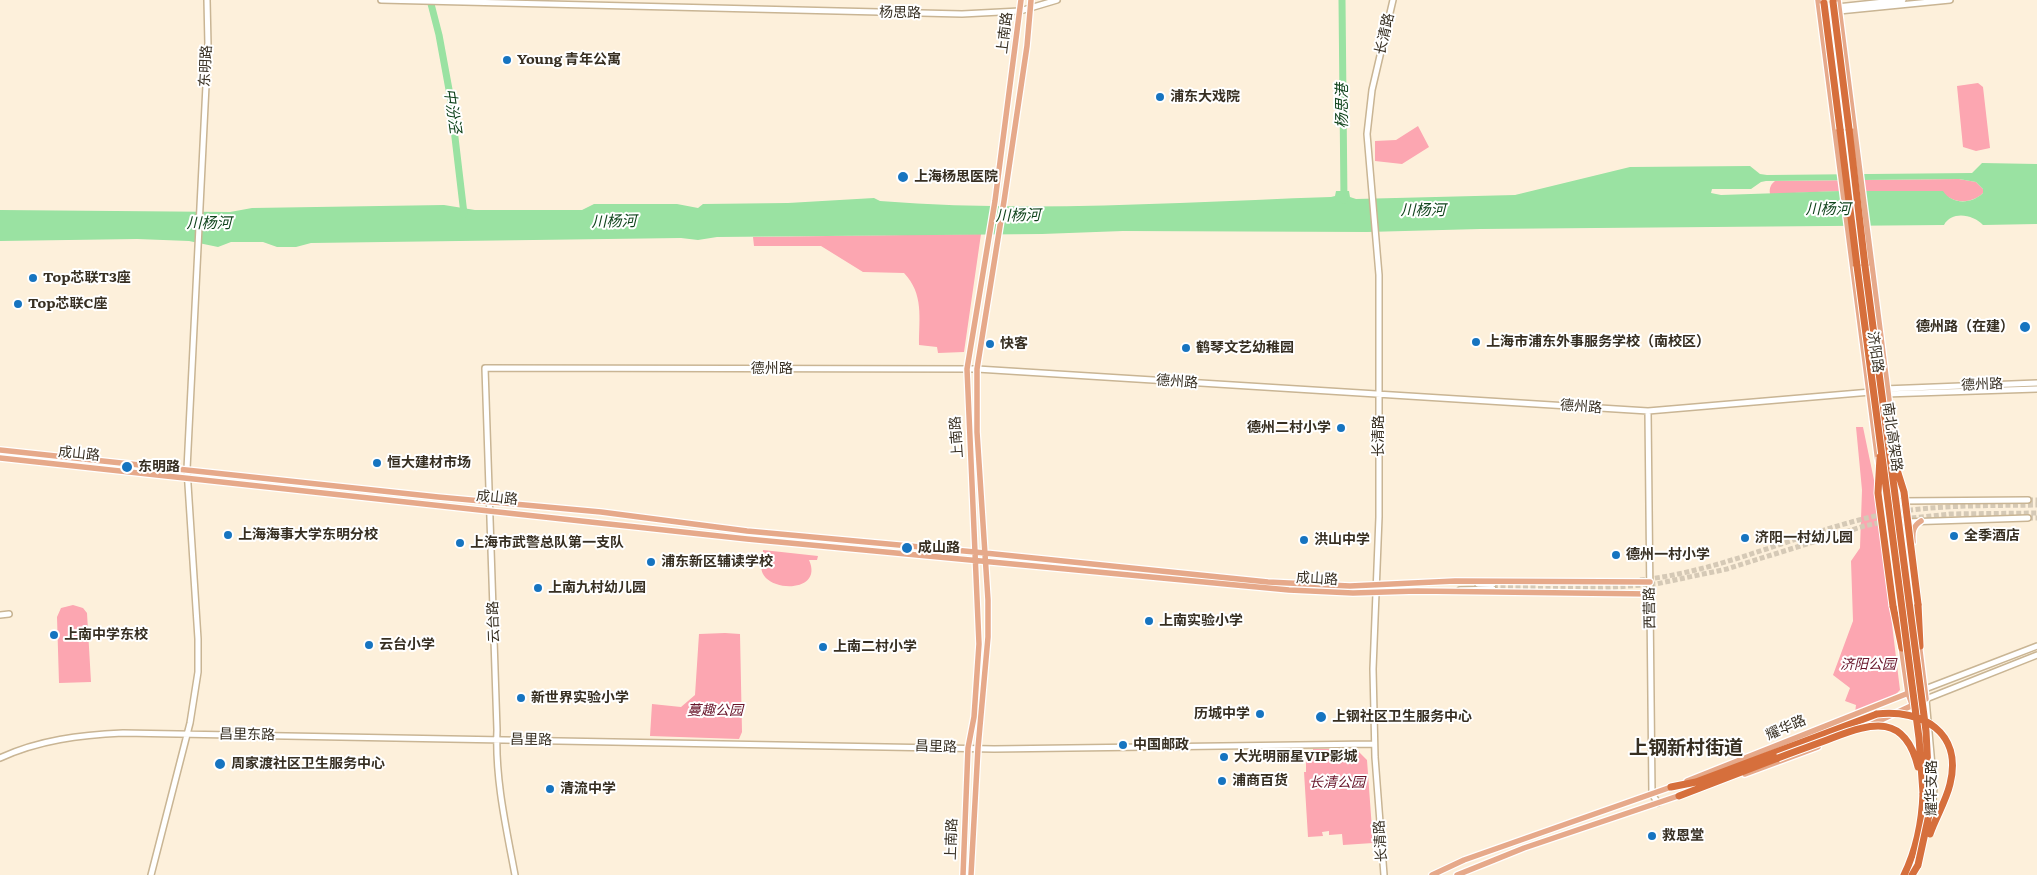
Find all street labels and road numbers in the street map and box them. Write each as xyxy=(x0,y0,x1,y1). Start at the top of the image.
street label: 杨思路 xyxy=(879,4,921,22)
street label: 上南路 xyxy=(994,11,1016,55)
street label: 长清路 xyxy=(1372,12,1398,56)
street label: 东明路 xyxy=(197,45,215,87)
street label: 济阳路 xyxy=(1864,330,1886,374)
street label: 德州路 xyxy=(751,361,793,377)
street label: 德州路 xyxy=(1155,372,1199,392)
street label: 德州路 xyxy=(1961,376,2003,394)
street label: 德州路 xyxy=(1559,397,1603,417)
street label: 南北高架路 xyxy=(1879,401,1905,473)
street label: 上南路 xyxy=(947,415,967,459)
street label: 长清路 xyxy=(1371,415,1387,457)
street label: 成山路 xyxy=(57,443,101,465)
street label: 成山路 xyxy=(475,487,519,509)
street label: 成山路 xyxy=(1296,570,1338,588)
street label: 西营路 xyxy=(1641,587,1659,629)
street label: 云台路 xyxy=(485,601,503,643)
street label: 耀华路 xyxy=(1763,712,1809,744)
street label: 昌里东路 xyxy=(219,726,275,744)
street label: 昌里路 xyxy=(510,731,552,749)
street label: 昌里路 xyxy=(915,738,957,756)
street label: 耀华支路 xyxy=(1924,760,1940,816)
street label: 上南路 xyxy=(943,818,961,860)
street label: 长清路 xyxy=(1371,819,1391,863)

